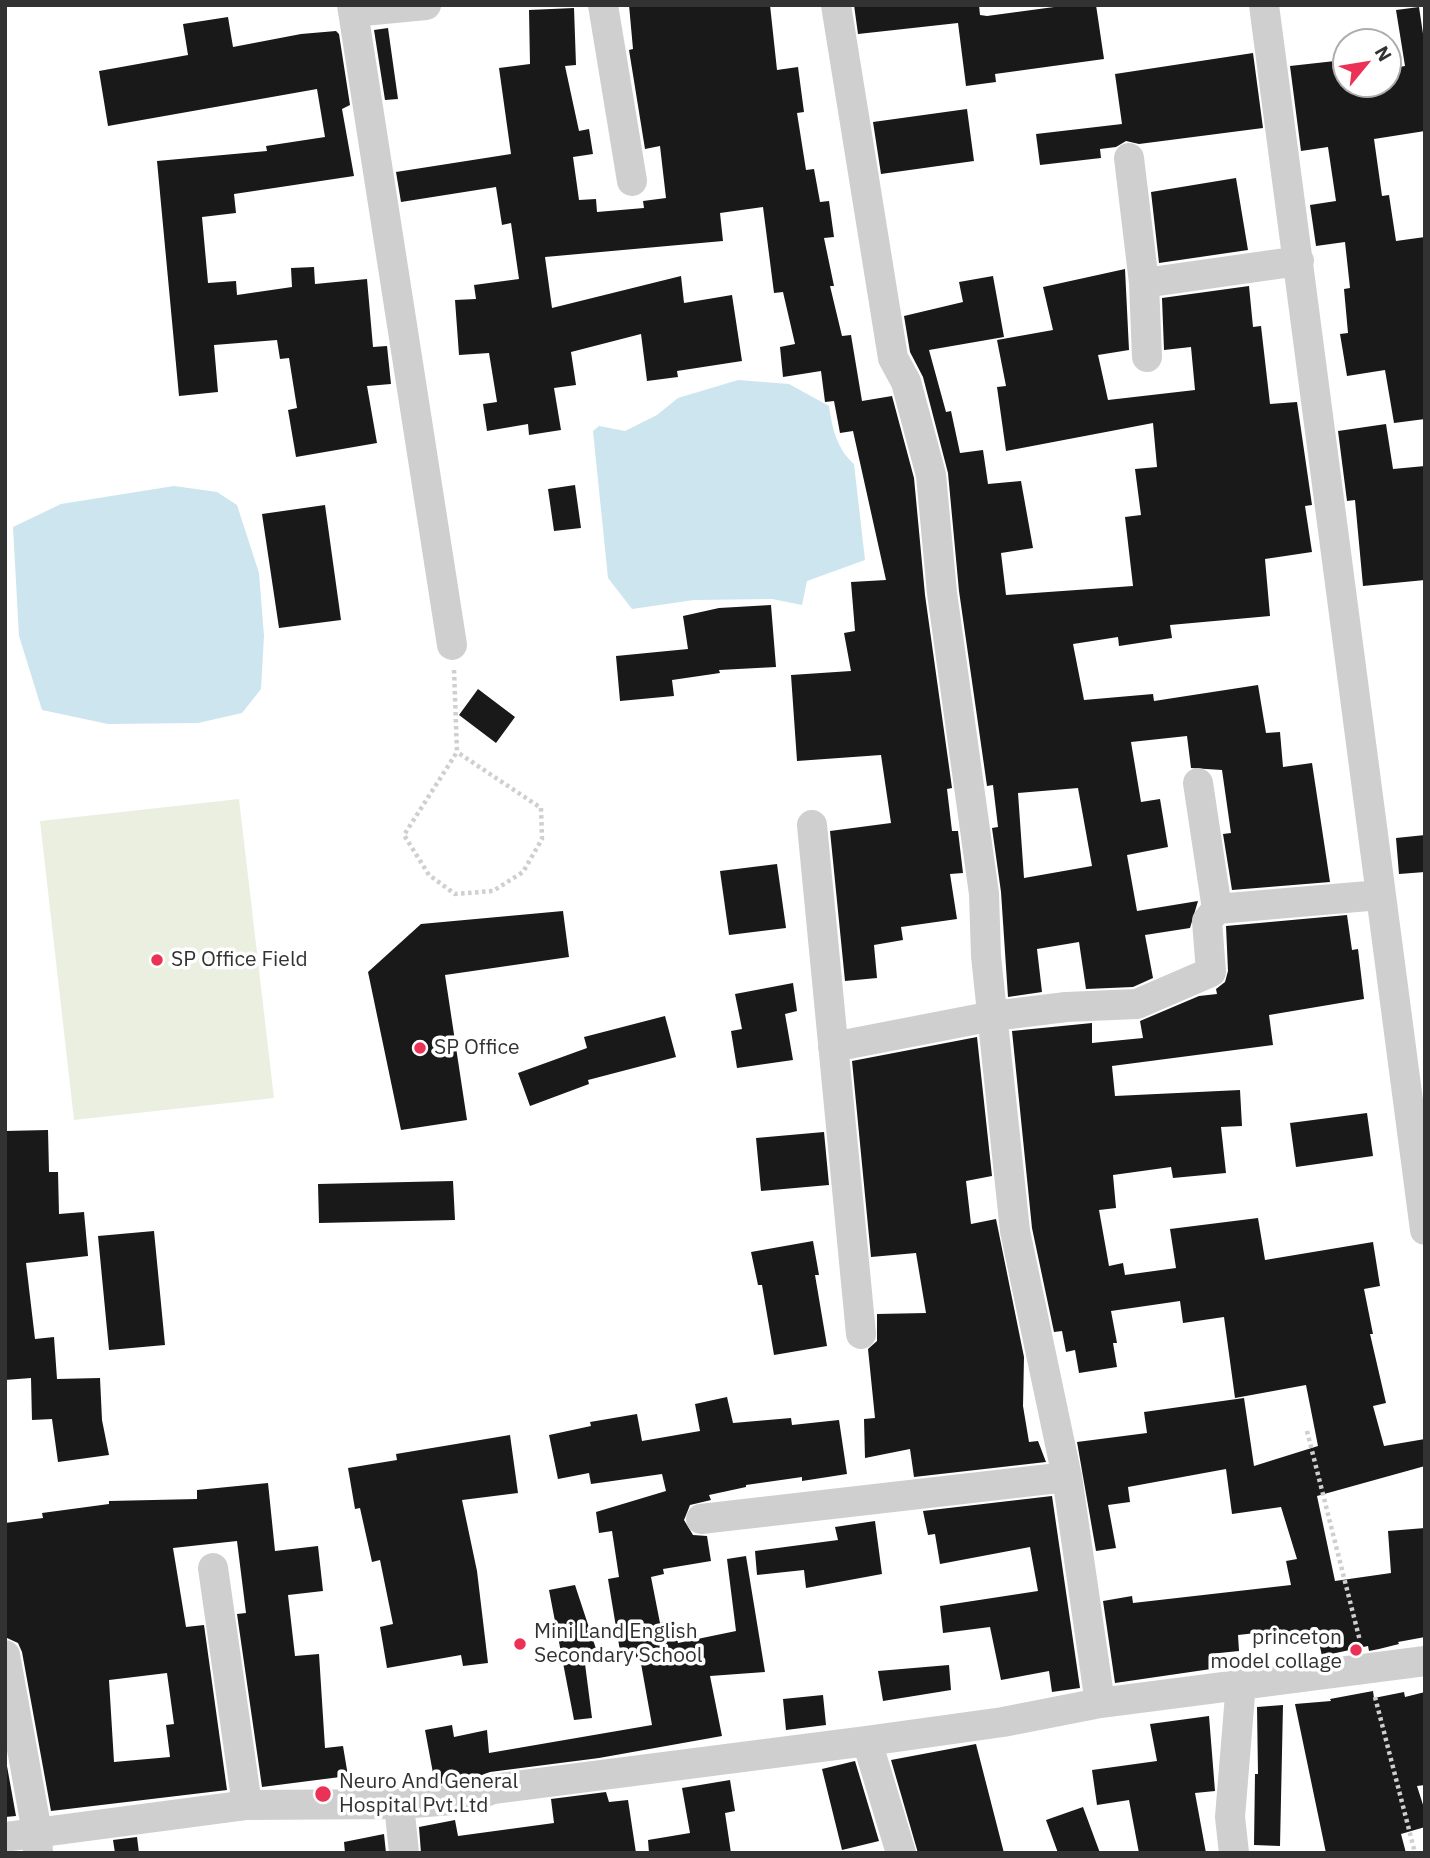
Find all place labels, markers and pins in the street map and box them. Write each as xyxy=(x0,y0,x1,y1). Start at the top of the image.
place label: SP Office Field xyxy=(171,947,308,973)
marker: SP Office Field xyxy=(149,952,165,968)
place label: SP Office xyxy=(434,1035,519,1061)
marker: SP Office xyxy=(412,1040,428,1056)
place label: Mini Land English Secondary School xyxy=(534,1619,703,1669)
place label: princeton model collage xyxy=(1210,1625,1342,1675)
marker: Mini Land English Secondary School xyxy=(512,1636,528,1652)
marker: princeton model collage xyxy=(1348,1642,1364,1658)
place label: Neuro And General Hospital Pvt.Ltd xyxy=(339,1769,518,1819)
marker: Neuro And General Hospital Pvt.Ltd xyxy=(313,1784,333,1804)

